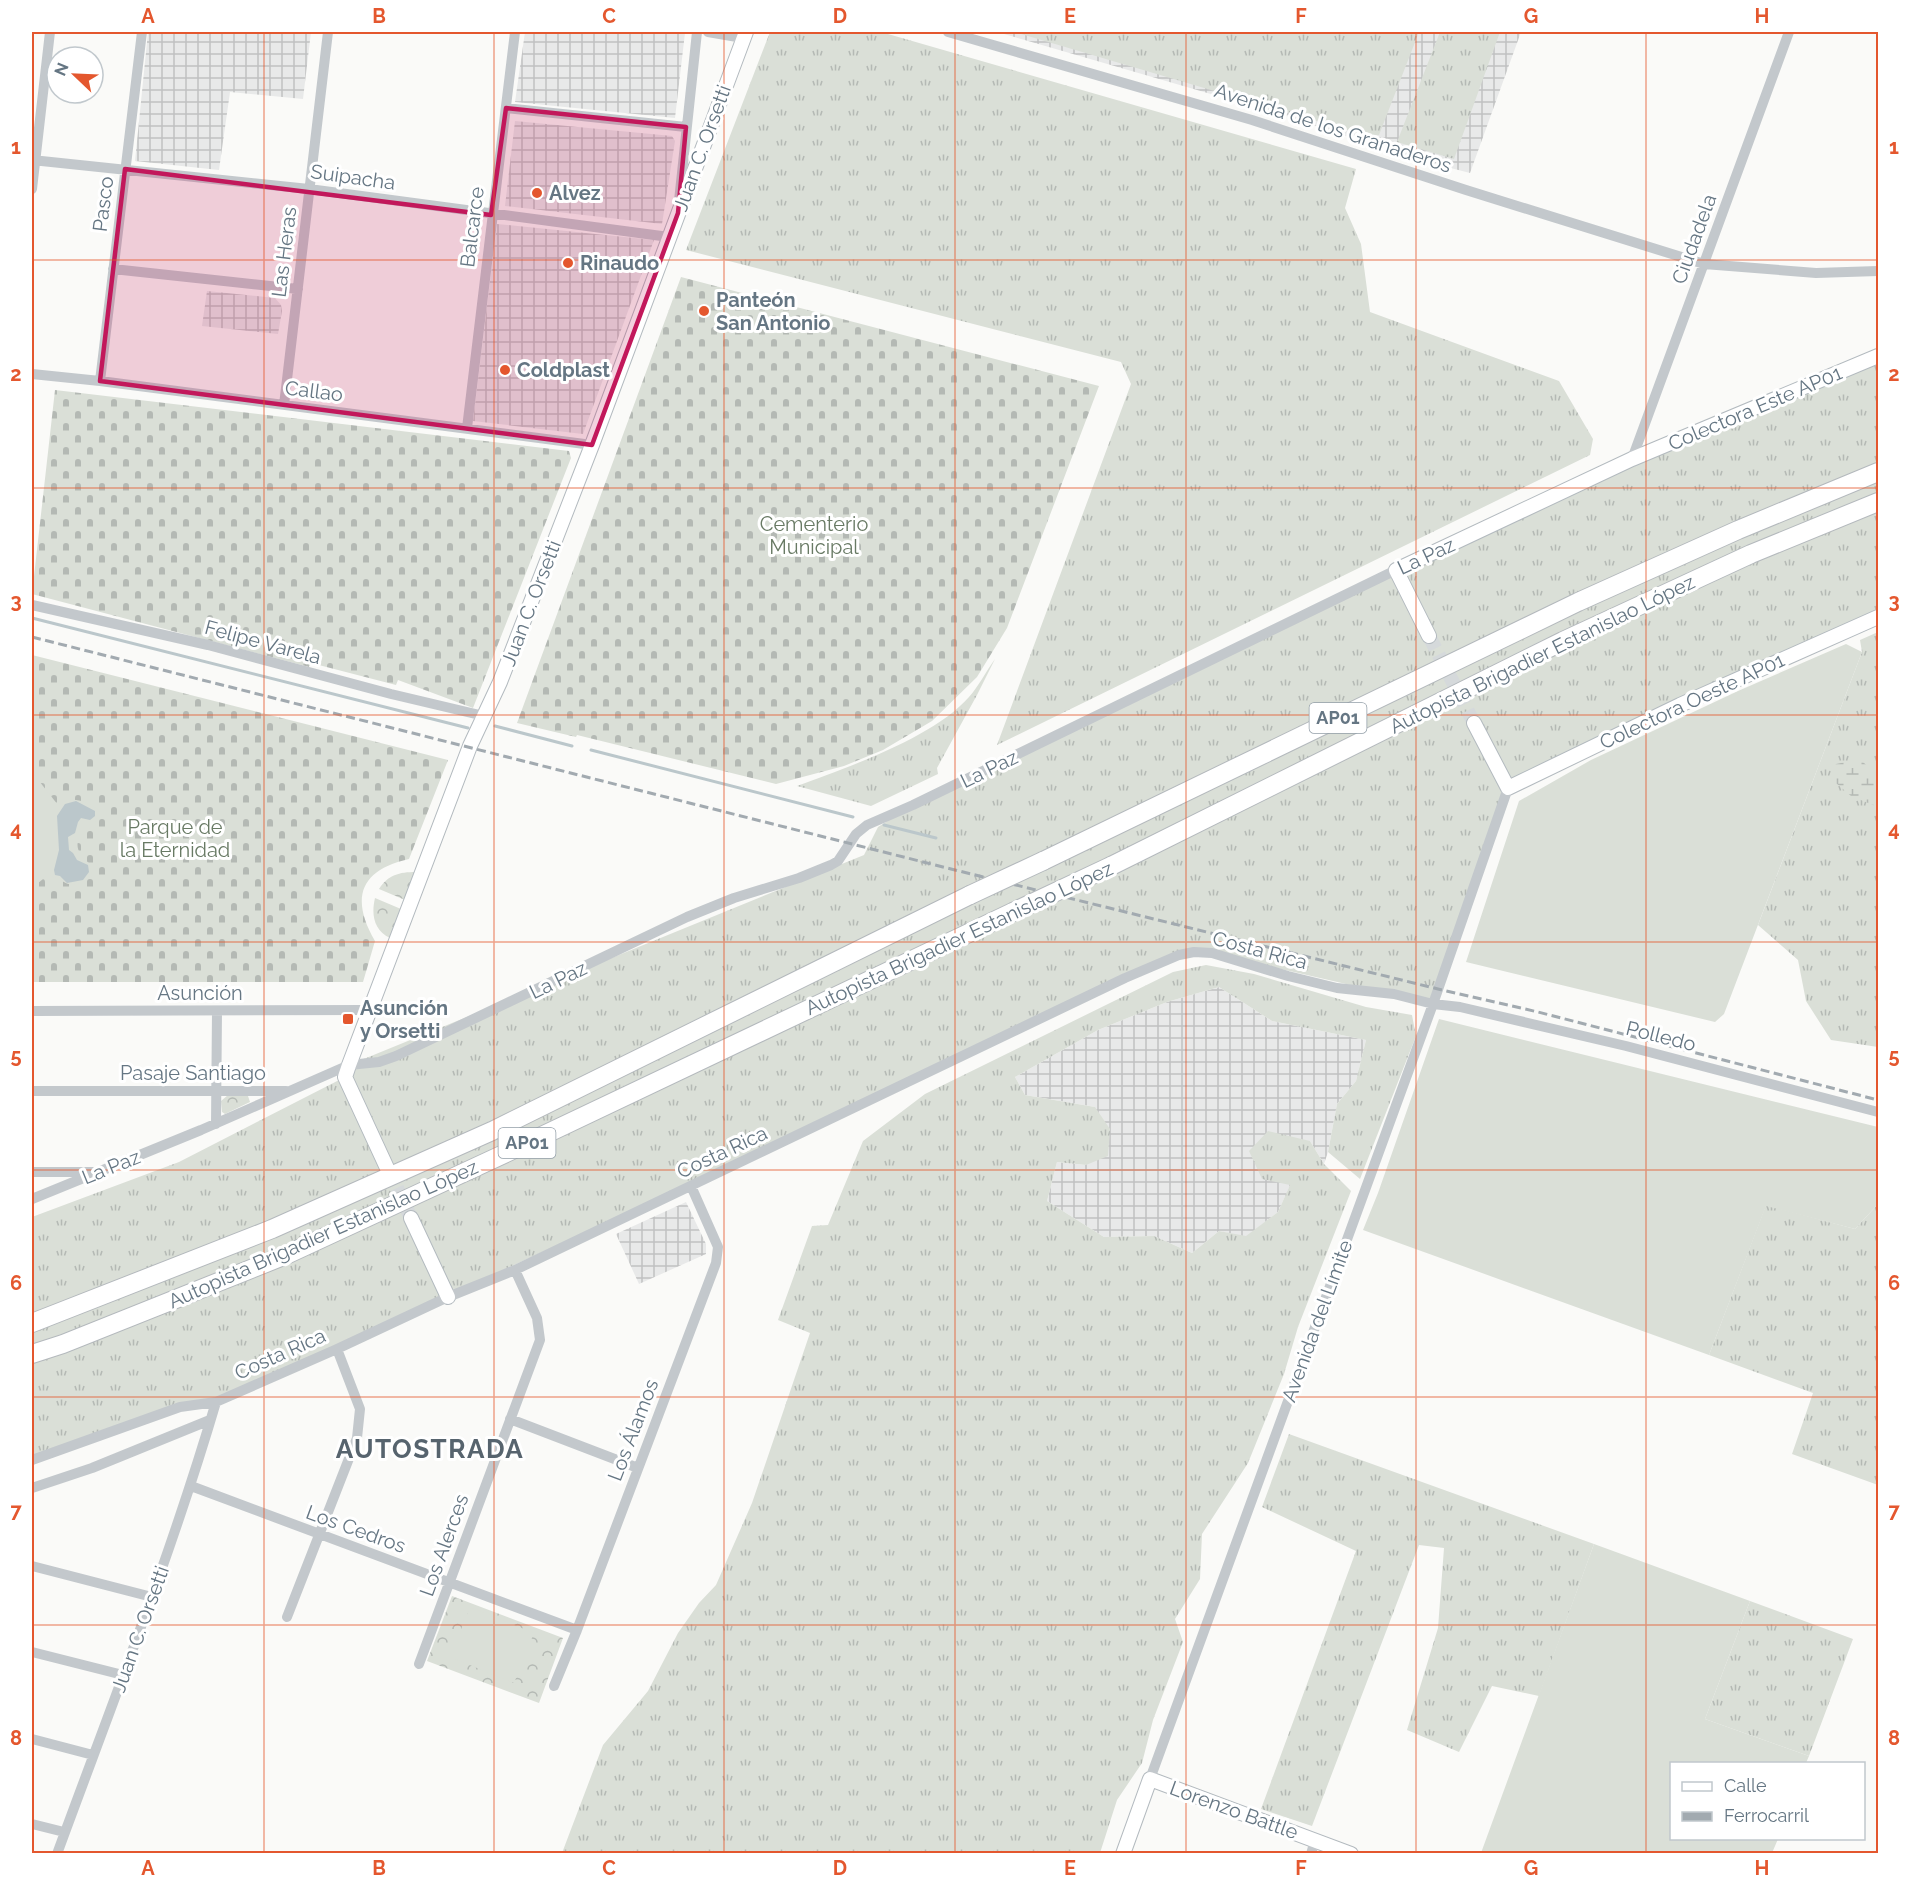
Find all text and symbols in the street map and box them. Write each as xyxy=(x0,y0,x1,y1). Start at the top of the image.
text: A xyxy=(141,4,155,28)
text: B xyxy=(372,4,386,28)
text: C xyxy=(602,4,616,28)
text: D xyxy=(833,4,847,28)
text: E xyxy=(1064,4,1076,28)
text: F xyxy=(1295,4,1307,28)
text: G xyxy=(1524,4,1538,28)
text: H xyxy=(1755,4,1769,28)
north arrow xyxy=(45,45,105,105)
text: N xyxy=(51,60,73,79)
street label: Avenida de los Granaderos xyxy=(1211,78,1455,178)
street label: Juan C. Orsetti xyxy=(668,82,736,214)
text: 1 xyxy=(11,135,21,159)
text: 1 xyxy=(1889,135,1899,159)
street label: Suipacha xyxy=(309,159,397,195)
street label: Pasco xyxy=(88,175,118,233)
place label: Alvez xyxy=(549,181,601,205)
street label: Balcarce xyxy=(455,185,489,269)
marker: Alvez xyxy=(530,186,544,200)
street label: Ciudadela xyxy=(1667,191,1721,287)
street label: Las Heras xyxy=(267,205,301,299)
place label: Rinaudo xyxy=(580,251,659,275)
marker: Rinaudo xyxy=(561,256,575,270)
place label: Panteón San Antonio xyxy=(716,288,830,335)
marker: Panteón San Antonio xyxy=(697,304,711,318)
place label: Coldplast xyxy=(517,358,610,382)
street label: Colectora Este AP01 xyxy=(1664,360,1846,455)
text: 2 xyxy=(10,362,22,386)
text: 2 xyxy=(1888,362,1900,386)
marker: Coldplast xyxy=(498,363,512,377)
street label: Callao xyxy=(284,376,344,406)
park label: Cementerio Municipal xyxy=(760,512,868,559)
street label: La Paz xyxy=(1393,532,1459,580)
street label: Juan C. Orsetti xyxy=(496,537,566,669)
street label: Autopista Brigadier Estanislao López xyxy=(1386,569,1699,739)
text: 3 xyxy=(10,589,22,613)
text: 3 xyxy=(1888,589,1900,613)
street label: Felipe Varela xyxy=(202,615,324,669)
street label: Colectora Oeste AP01 xyxy=(1596,647,1789,754)
road number: AP01 xyxy=(1310,703,1366,733)
street label: La Paz xyxy=(956,745,1022,793)
park label: Parque de la Eternidad xyxy=(120,815,230,862)
text: 4 xyxy=(10,817,22,841)
text: 4 xyxy=(1888,817,1900,841)
street label: Autopista Brigadier Estanislao López xyxy=(802,856,1117,1020)
street label: Costa Rica xyxy=(1210,926,1310,974)
street label: La Paz xyxy=(525,956,591,1004)
street label: Asunción xyxy=(157,981,243,1005)
place label: Asunción y Orsetti xyxy=(360,996,448,1043)
marker: Asunción y Orsetti xyxy=(341,1012,355,1026)
street label: Polledo xyxy=(1624,1016,1698,1056)
text: 5 xyxy=(10,1044,22,1068)
text: 5 xyxy=(1888,1044,1900,1068)
street label: Pasaje Santiago xyxy=(120,1061,266,1085)
street label: Costa Rica xyxy=(673,1121,771,1183)
road number: AP01 xyxy=(498,1128,556,1158)
street label: La Paz xyxy=(78,1144,144,1190)
street label: Autopista Brigadier Estanislao López xyxy=(164,1155,482,1313)
street label: Avenida del Límite xyxy=(1277,1237,1358,1405)
text: 6 xyxy=(10,1271,22,1295)
text: 6 xyxy=(1888,1271,1900,1295)
street label: Costa Rica xyxy=(231,1323,329,1385)
street label: Los Álamos xyxy=(603,1376,663,1484)
district label: AUTOSTRADA xyxy=(336,1434,524,1464)
street label: Los Alerces xyxy=(414,1491,474,1599)
text: 7 xyxy=(10,1499,22,1523)
text: 7 xyxy=(1888,1499,1900,1523)
street label: Los Cedros xyxy=(303,1500,409,1558)
street label: Juan C. Orsetti xyxy=(106,1563,174,1695)
text: 8 xyxy=(10,1726,22,1750)
text: 8 xyxy=(1888,1726,1900,1750)
legend xyxy=(1670,1762,1865,1840)
text: Calle xyxy=(1724,1775,1767,1796)
street label: Lorenzo Battle xyxy=(1167,1776,1302,1844)
text: Ferrocarril xyxy=(1724,1805,1809,1826)
text: A xyxy=(141,1856,155,1880)
text: B xyxy=(372,1856,386,1880)
text: C xyxy=(602,1856,616,1880)
text: D xyxy=(833,1856,847,1880)
text: E xyxy=(1064,1856,1076,1880)
text: F xyxy=(1295,1856,1307,1880)
text: G xyxy=(1524,1856,1538,1880)
text: H xyxy=(1755,1856,1769,1880)

